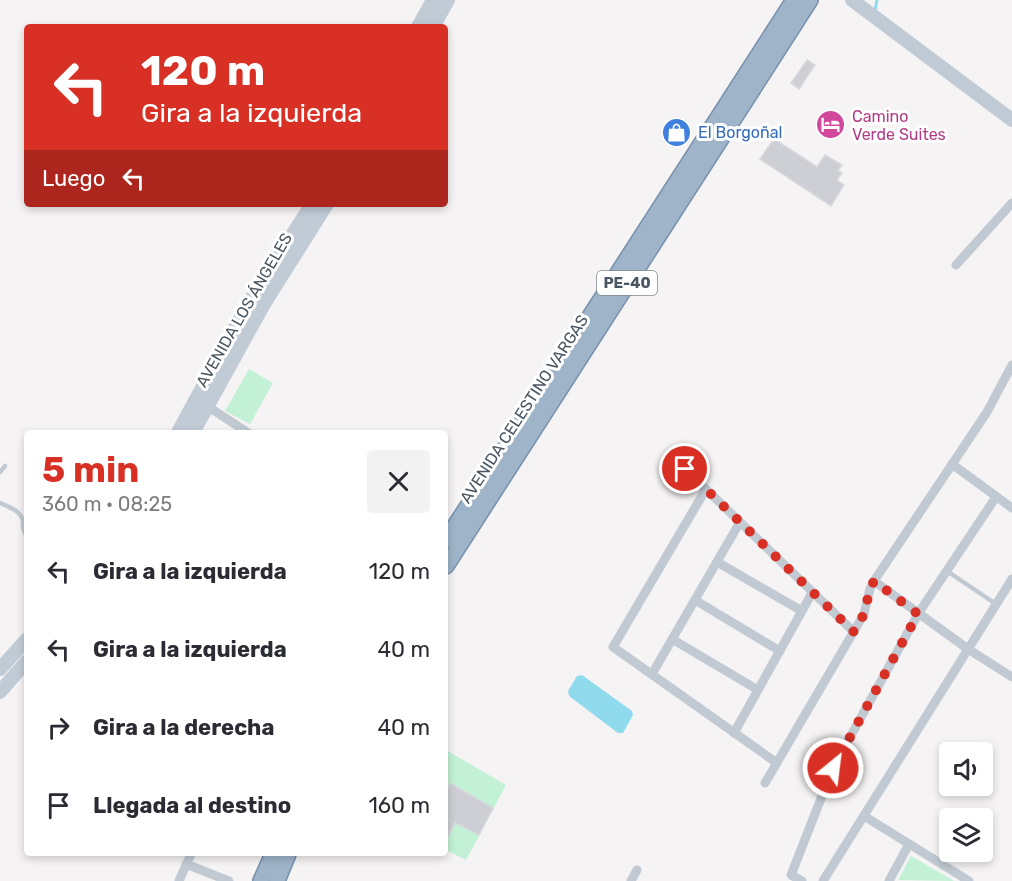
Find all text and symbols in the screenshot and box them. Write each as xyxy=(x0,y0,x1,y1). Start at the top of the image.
text: 120 m xyxy=(141,46,265,96)
icon: left xyxy=(42,48,120,126)
text: Gira a la izquierda xyxy=(141,97,362,129)
place label: Camino Verde Suites xyxy=(852,107,946,144)
hotel icon: Camino Verde Suites xyxy=(815,109,847,141)
shop icon: El Borgoñal xyxy=(661,116,693,148)
place label: El Borgoñal xyxy=(698,123,782,142)
icon: left xyxy=(117,162,150,195)
text: Luego xyxy=(42,165,105,192)
street label: AVENIDA LOS ÁNGELES xyxy=(192,229,296,390)
road number: PE-40 xyxy=(597,271,657,295)
street label: AVENIDA CELESTINO VARGAS xyxy=(456,311,592,507)
pin xyxy=(659,443,710,494)
text: 5 min xyxy=(42,448,139,491)
button: close xyxy=(367,450,430,513)
icon: arrive xyxy=(668,452,701,485)
text: 360 m · 08:25 xyxy=(42,492,172,516)
icon: left xyxy=(42,555,75,588)
text: Gira a la izquierda xyxy=(93,558,287,585)
text: 120 m xyxy=(369,558,430,585)
icon: left xyxy=(42,633,75,666)
text: Gira a la izquierda xyxy=(93,636,287,663)
text: 40 m xyxy=(377,636,430,663)
icon: right xyxy=(42,711,75,744)
text: Gira a la derecha xyxy=(93,714,274,741)
text: 40 m xyxy=(377,714,430,741)
position arrow xyxy=(801,736,865,800)
map controls xyxy=(939,742,993,862)
button: sound xyxy=(939,742,993,796)
icon: arrive xyxy=(42,789,75,822)
text: Llegada al destino xyxy=(93,792,291,819)
text: 160 m xyxy=(368,792,430,819)
button: layers xyxy=(939,808,993,862)

